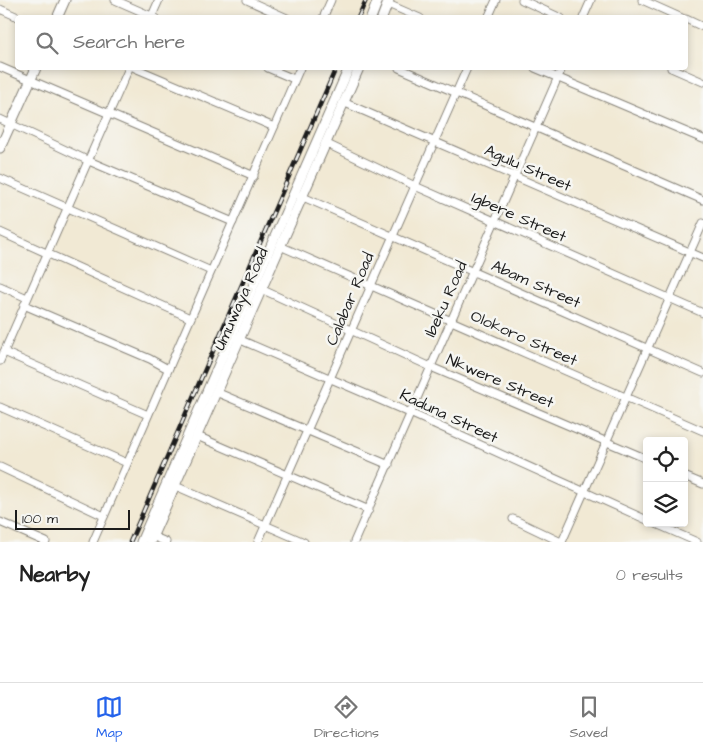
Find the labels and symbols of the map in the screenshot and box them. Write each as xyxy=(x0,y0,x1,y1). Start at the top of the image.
street label: Agulu Street xyxy=(481,139,575,198)
street label: Igbere Street xyxy=(468,186,570,249)
street label: Umuwaya Road xyxy=(208,244,274,354)
street label: Calabar Road xyxy=(320,249,380,349)
street label: Abam Street xyxy=(488,255,585,314)
street label: Ibeku Road xyxy=(419,257,473,341)
street label: Olokoro Street xyxy=(467,305,581,372)
street label: Nkwere Street xyxy=(443,348,558,414)
street label: Kaduna Street xyxy=(396,384,502,449)
scale bar xyxy=(15,507,130,530)

